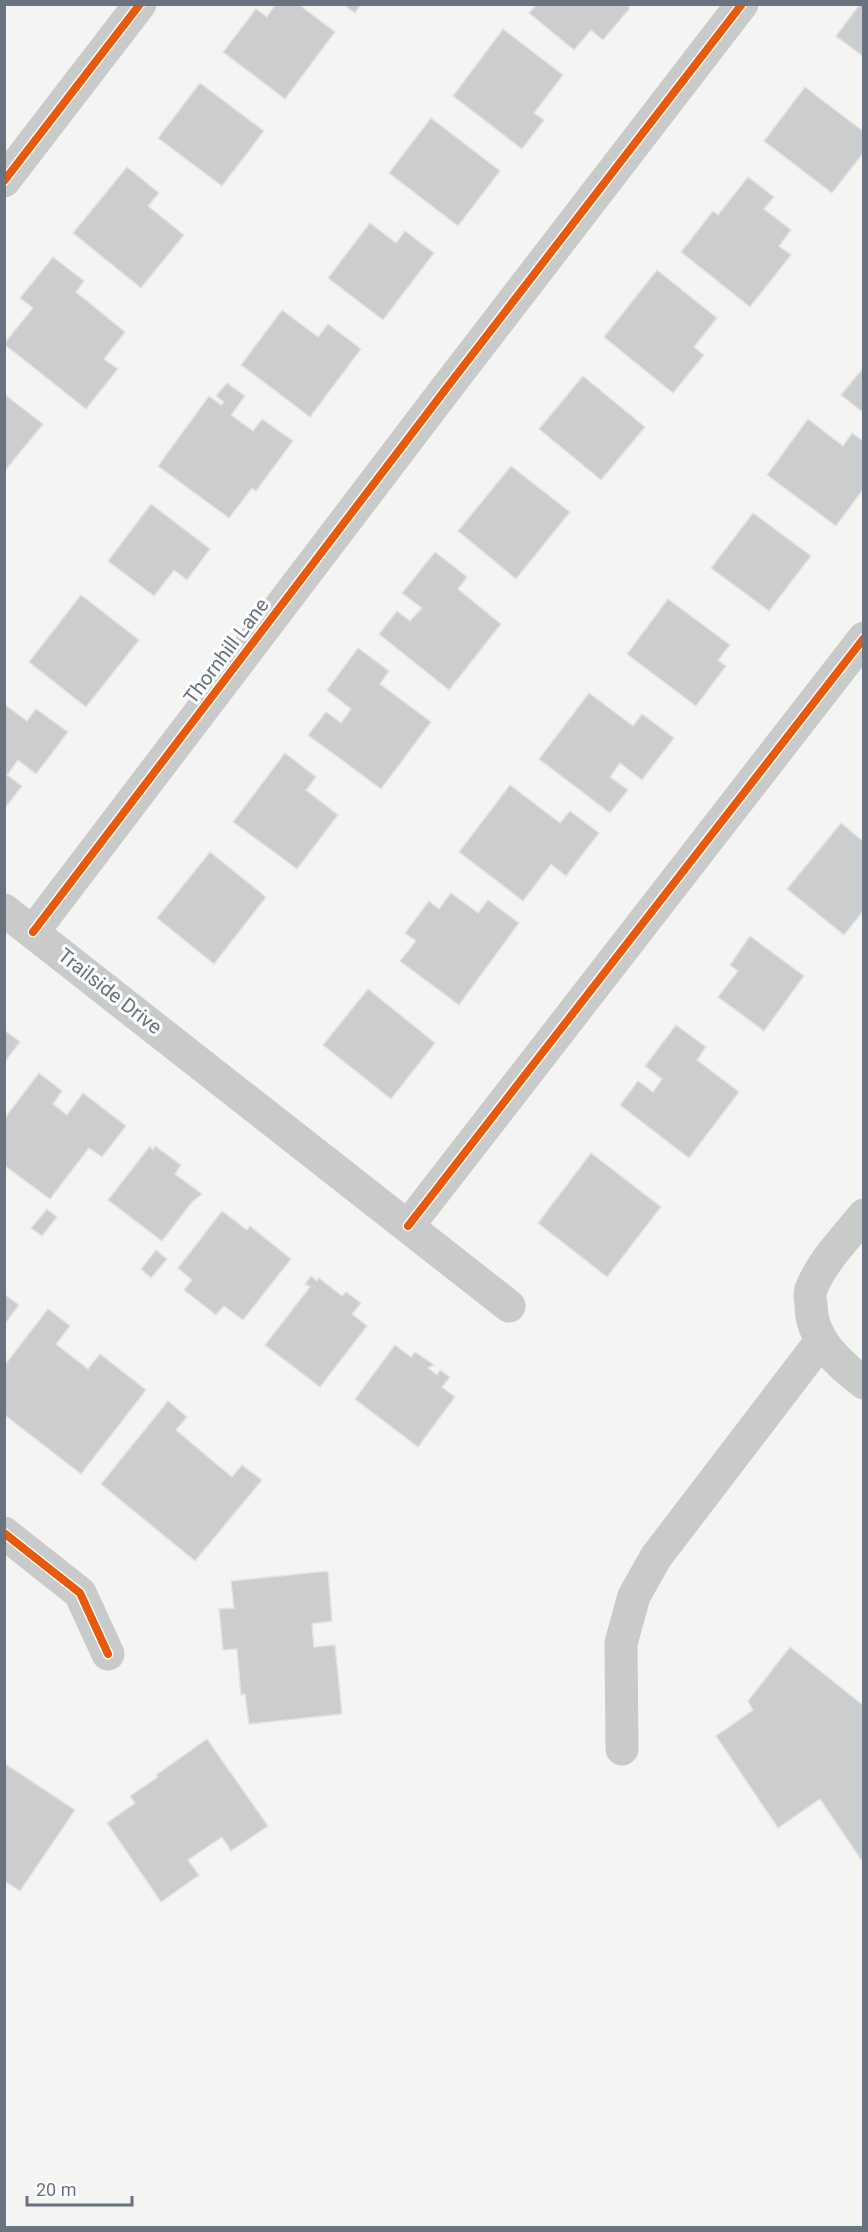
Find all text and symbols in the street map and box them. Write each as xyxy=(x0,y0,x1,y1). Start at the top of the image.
street label: Thornhill Lane xyxy=(178,593,274,709)
street label: Trailside Drive xyxy=(53,943,167,1039)
scale bar xyxy=(27,2169,132,2207)
text: 20 m xyxy=(36,2179,76,2200)

